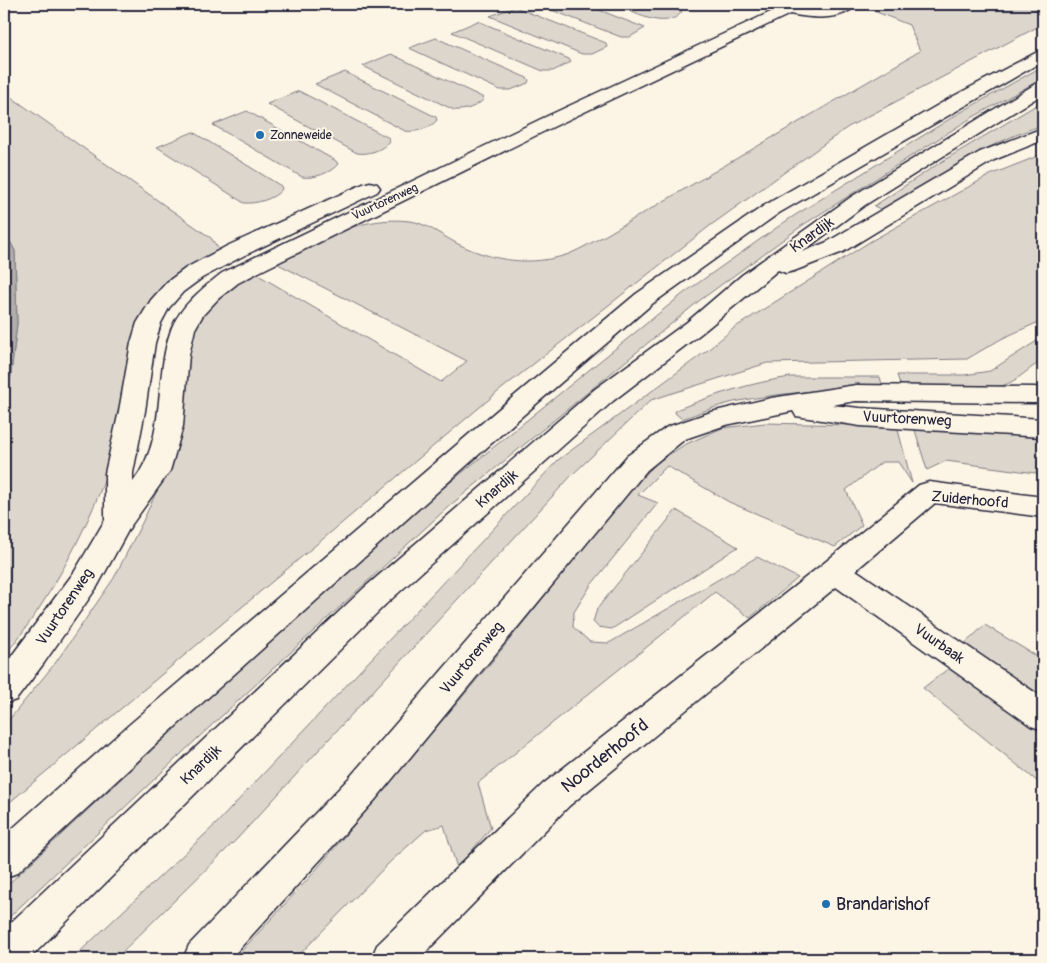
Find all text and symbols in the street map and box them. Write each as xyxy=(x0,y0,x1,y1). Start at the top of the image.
place label: Zonneweide xyxy=(270,128,332,143)
marker: Zonneweide xyxy=(254,129,266,141)
street label: Vuurtorenweg xyxy=(349,180,421,224)
street label: Knardijk xyxy=(786,212,838,257)
street label: Vuurtorenweg xyxy=(862,407,952,431)
street label: Knardijk xyxy=(472,465,523,513)
street label: Zuiderhoofd xyxy=(931,487,1009,513)
street label: Vuurtorenweg xyxy=(32,565,98,649)
street label: Vuurtorenweg xyxy=(436,618,508,698)
street label: Vuurbaak xyxy=(910,620,968,669)
street label: Noorderhoofd xyxy=(557,714,653,798)
street label: Knardijk xyxy=(176,740,226,789)
place label: Brandarishof xyxy=(836,893,932,916)
marker: Brandarishof xyxy=(820,898,832,910)

